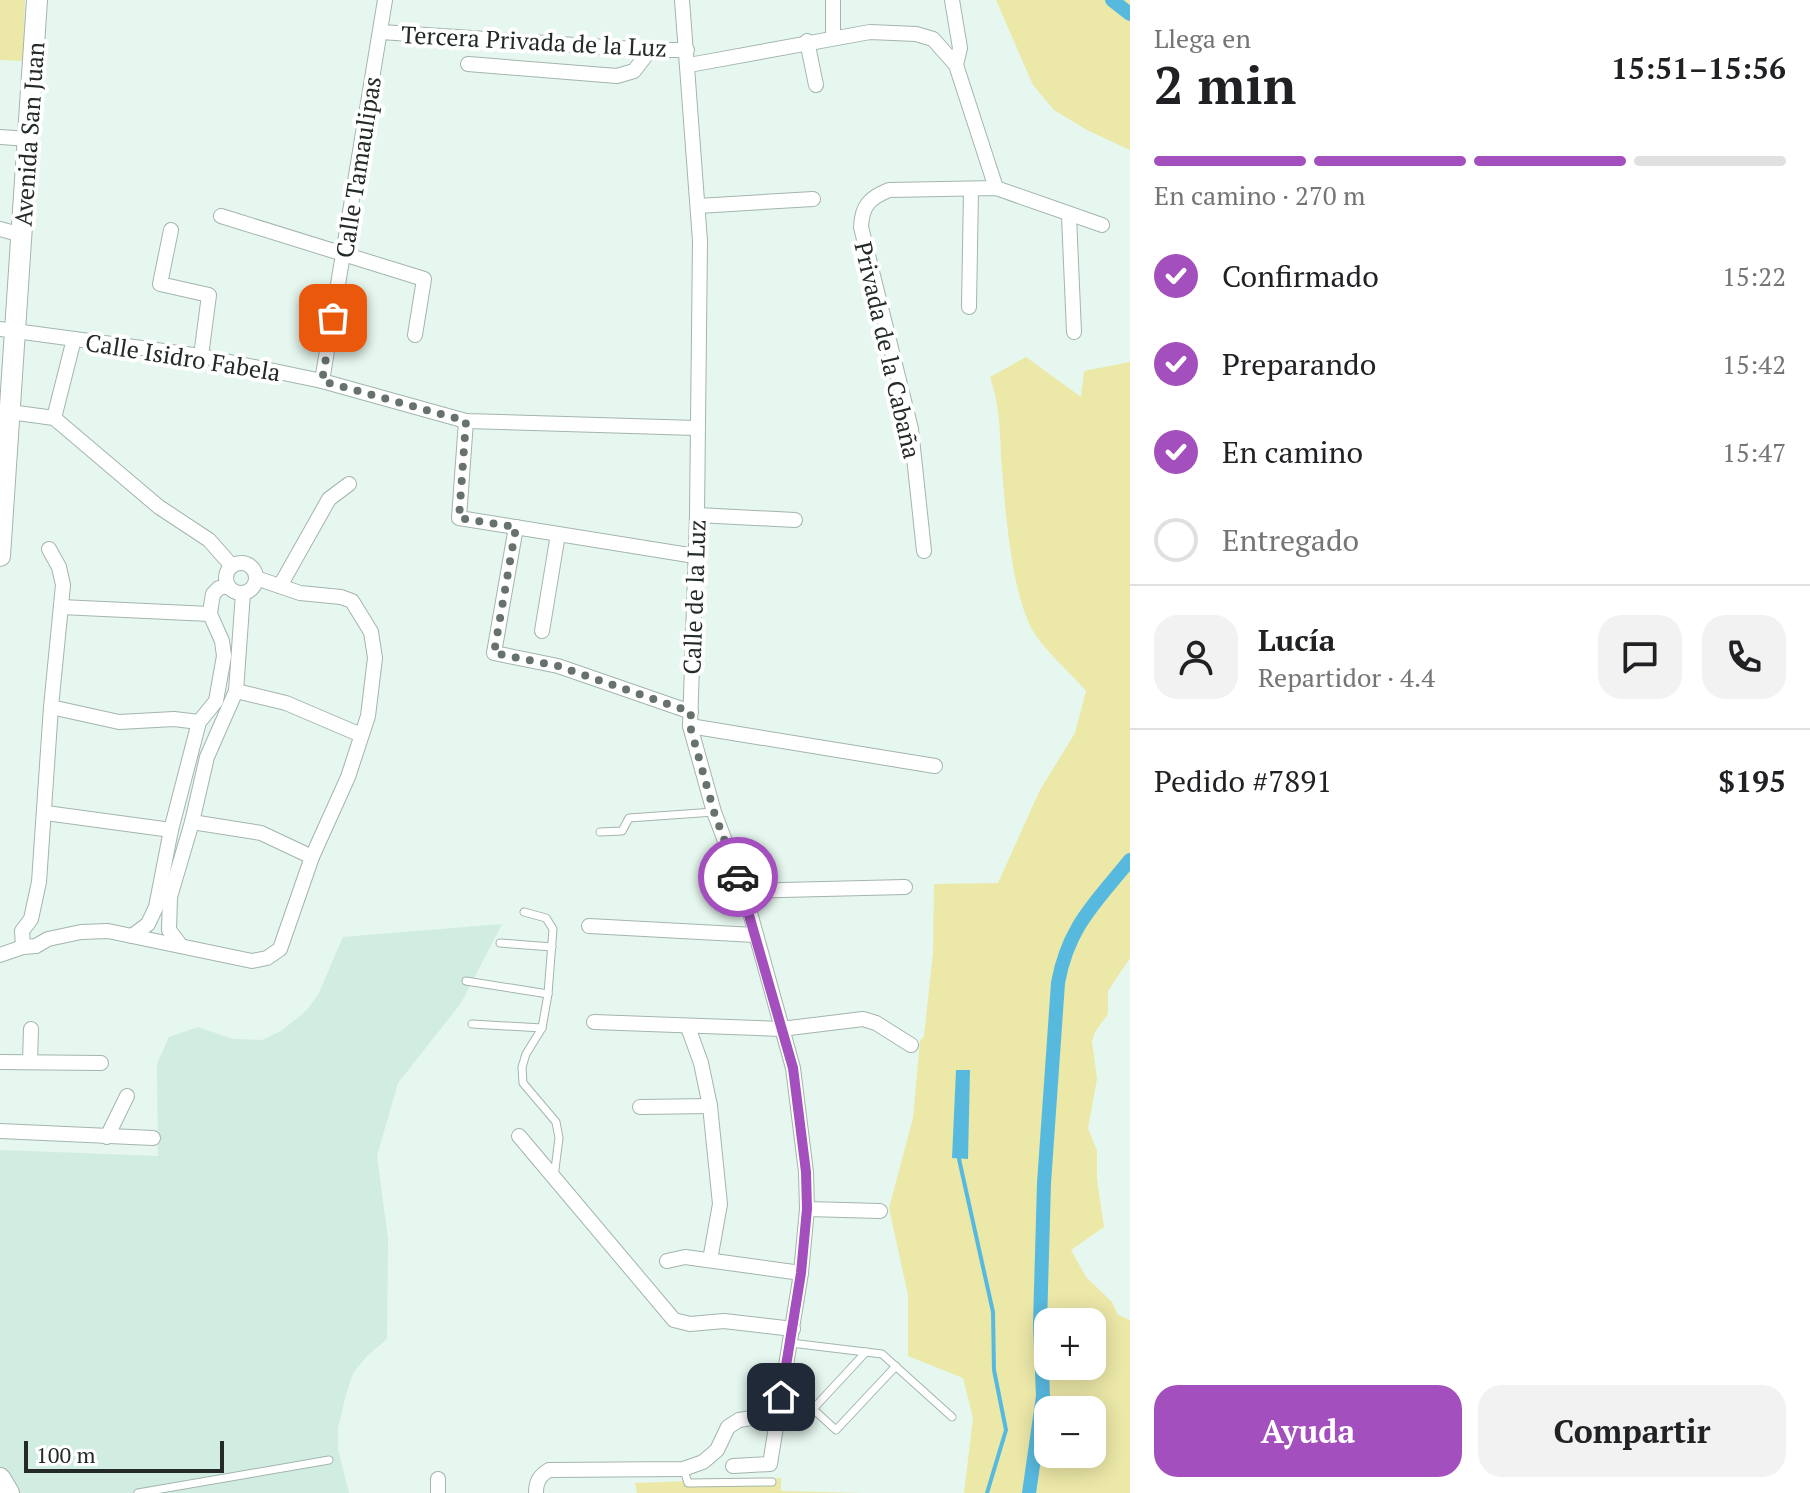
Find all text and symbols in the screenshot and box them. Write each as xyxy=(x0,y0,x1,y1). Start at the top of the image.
street label: Tercera Privada de la Luz xyxy=(400,18,668,64)
text: Llega en xyxy=(1154,21,1251,55)
street label: Avenida San Juan xyxy=(7,41,51,227)
text: 15:51–15:56 xyxy=(1611,48,1786,88)
text: 2 min xyxy=(1154,50,1296,119)
street label: Calle Tamaulipas xyxy=(328,74,388,260)
text: En camino · 270 m xyxy=(1154,178,1365,212)
street label: Privada de la Cabaña xyxy=(847,238,929,462)
icon: check xyxy=(1154,254,1198,298)
text: Confirmado xyxy=(1222,256,1379,296)
text: 15:22 xyxy=(1722,259,1786,293)
pin xyxy=(299,284,367,352)
icon: bag xyxy=(311,296,355,340)
street label: Calle Isidro Fabela xyxy=(83,326,283,388)
icon: check xyxy=(1154,342,1198,386)
text: Preparando xyxy=(1222,344,1376,384)
text: 15:42 xyxy=(1722,347,1786,381)
icon: check xyxy=(1154,430,1198,474)
text: En camino xyxy=(1222,432,1363,472)
text: 15:47 xyxy=(1722,435,1786,469)
street label: Calle de la Luz xyxy=(675,519,713,675)
text: Entregado xyxy=(1222,520,1359,560)
button: person xyxy=(1154,615,1238,699)
button: chat xyxy=(1598,615,1682,699)
button: phone xyxy=(1702,615,1786,699)
text: Lucía xyxy=(1258,620,1335,660)
text: Repartidor · 4.4 xyxy=(1258,660,1435,694)
text: Pedido #7891 xyxy=(1154,761,1332,801)
text: $195 xyxy=(1718,761,1786,801)
courier xyxy=(698,837,778,917)
icon: car xyxy=(716,855,760,899)
map controls xyxy=(1034,1308,1106,1468)
button: + xyxy=(1034,1308,1106,1380)
pin xyxy=(747,1363,815,1431)
icon: home xyxy=(759,1375,803,1419)
button: Ayuda xyxy=(1154,1385,1462,1477)
button: Compartir xyxy=(1478,1385,1786,1477)
button: − xyxy=(1034,1396,1106,1468)
scale bar xyxy=(24,1437,224,1473)
text: 100 m xyxy=(36,1440,96,1469)

